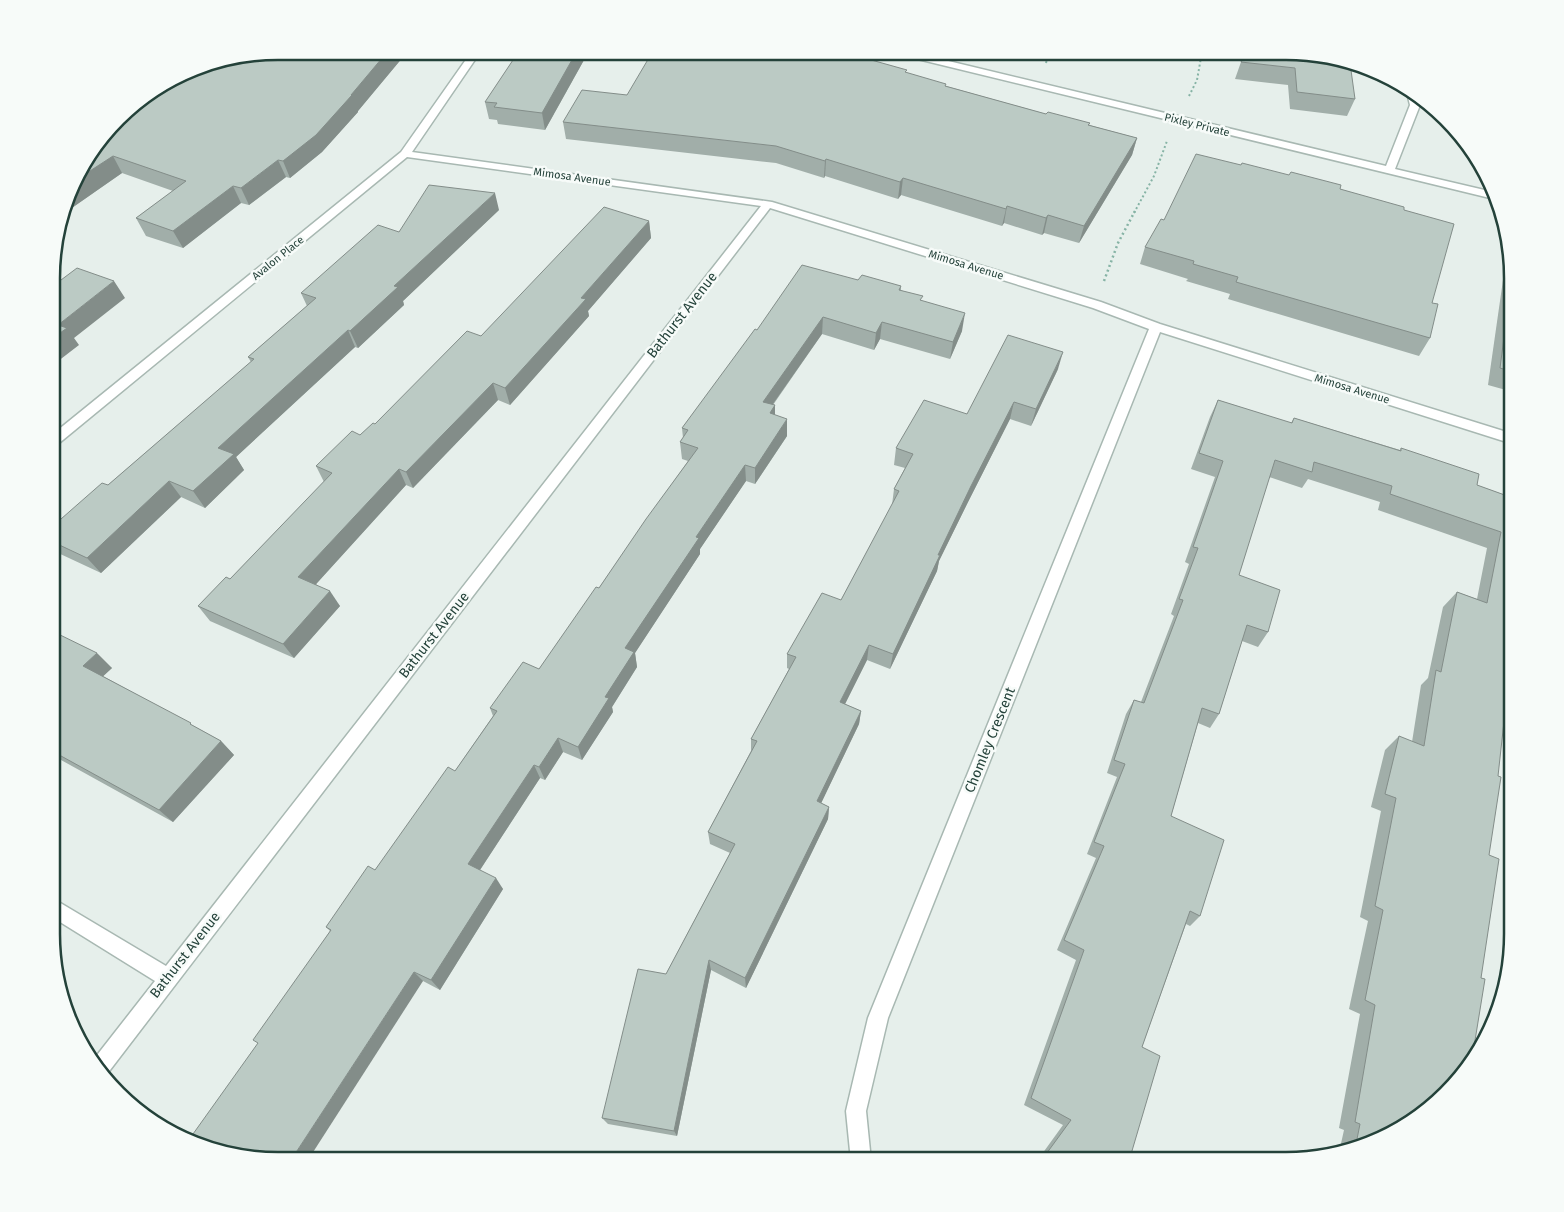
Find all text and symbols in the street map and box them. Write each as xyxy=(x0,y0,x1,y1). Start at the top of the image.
street label: Pixley Private xyxy=(1163,111,1231,139)
street label: Mimosa Avenue xyxy=(532,165,612,189)
street label: Avalon Place xyxy=(249,233,307,283)
street label: Mimosa Avenue xyxy=(927,247,1005,283)
street label: Bathurst Avenue xyxy=(643,269,721,361)
street label: Mimosa Avenue xyxy=(1313,371,1391,407)
street label: Bathurst Avenue xyxy=(395,589,473,681)
street label: Chomley Crescent xyxy=(961,684,1019,795)
street label: Bathurst Avenue xyxy=(146,909,224,1001)

